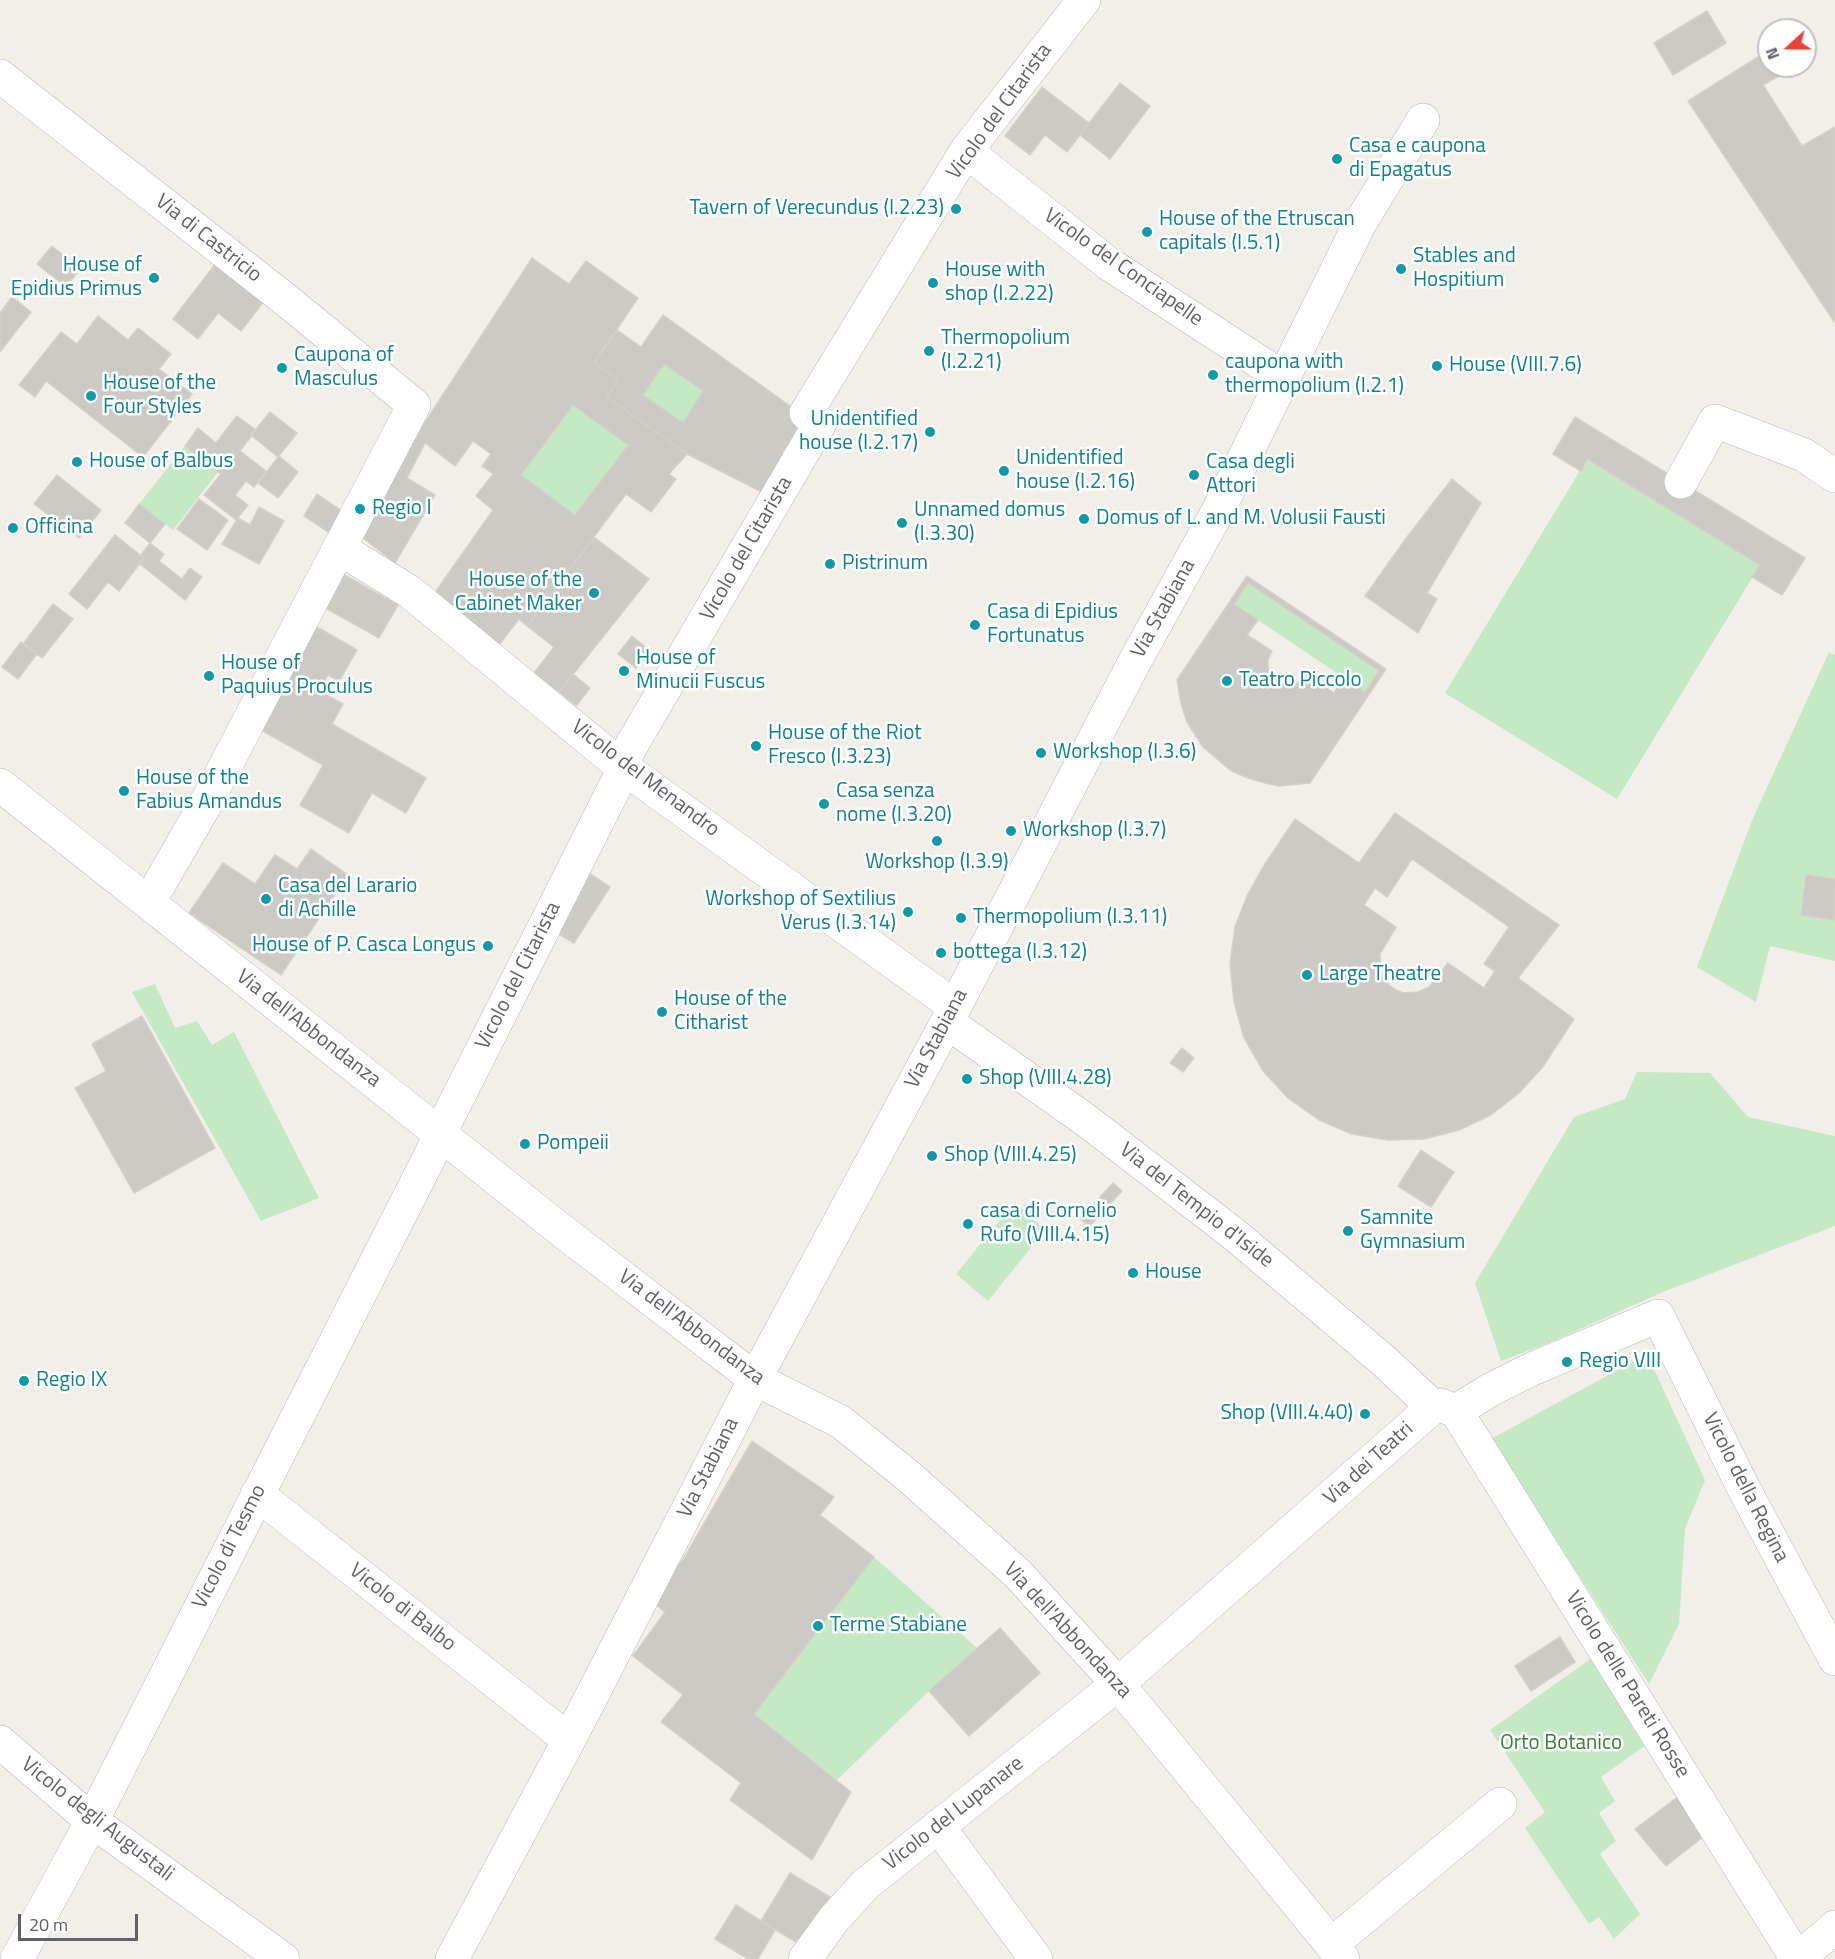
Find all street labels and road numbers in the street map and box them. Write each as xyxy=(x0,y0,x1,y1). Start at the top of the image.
street label: Vicolo del Citarista xyxy=(942,39,1058,185)
street label: Via di Castricio xyxy=(150,190,266,288)
street label: Vicolo del Conciapelle xyxy=(1039,204,1207,332)
street label: Vicolo del Citarista xyxy=(696,473,798,625)
street label: Via Stabiana xyxy=(1127,555,1201,663)
street label: Vicolo del Menandro xyxy=(566,715,724,843)
street label: Vicolo del Citarista xyxy=(471,898,567,1054)
street label: Via dell'Abbondanza xyxy=(231,965,385,1093)
street label: Via Stabiana xyxy=(900,985,974,1093)
street label: Via del Tempio d'Iside xyxy=(1114,1138,1278,1274)
street label: Via dell'Abbondanza xyxy=(613,1265,769,1391)
street label: Vicolo della Regina xyxy=(1696,1409,1794,1567)
street label: Via Stabiana xyxy=(673,1414,745,1522)
street label: Via dei Teatri xyxy=(1319,1417,1419,1511)
street label: Vicolo di Tesmo xyxy=(188,1481,272,1613)
street label: Via dell'Abbondanza xyxy=(997,1558,1137,1704)
street label: Vicolo di Balbo xyxy=(344,1559,460,1657)
street label: Vicolo delle Pareti Rosse xyxy=(1559,1587,1695,1783)
street label: Vicolo del Lupanare xyxy=(879,1751,1029,1877)
street label: Vicolo degli Augustali xyxy=(16,1753,178,1887)

